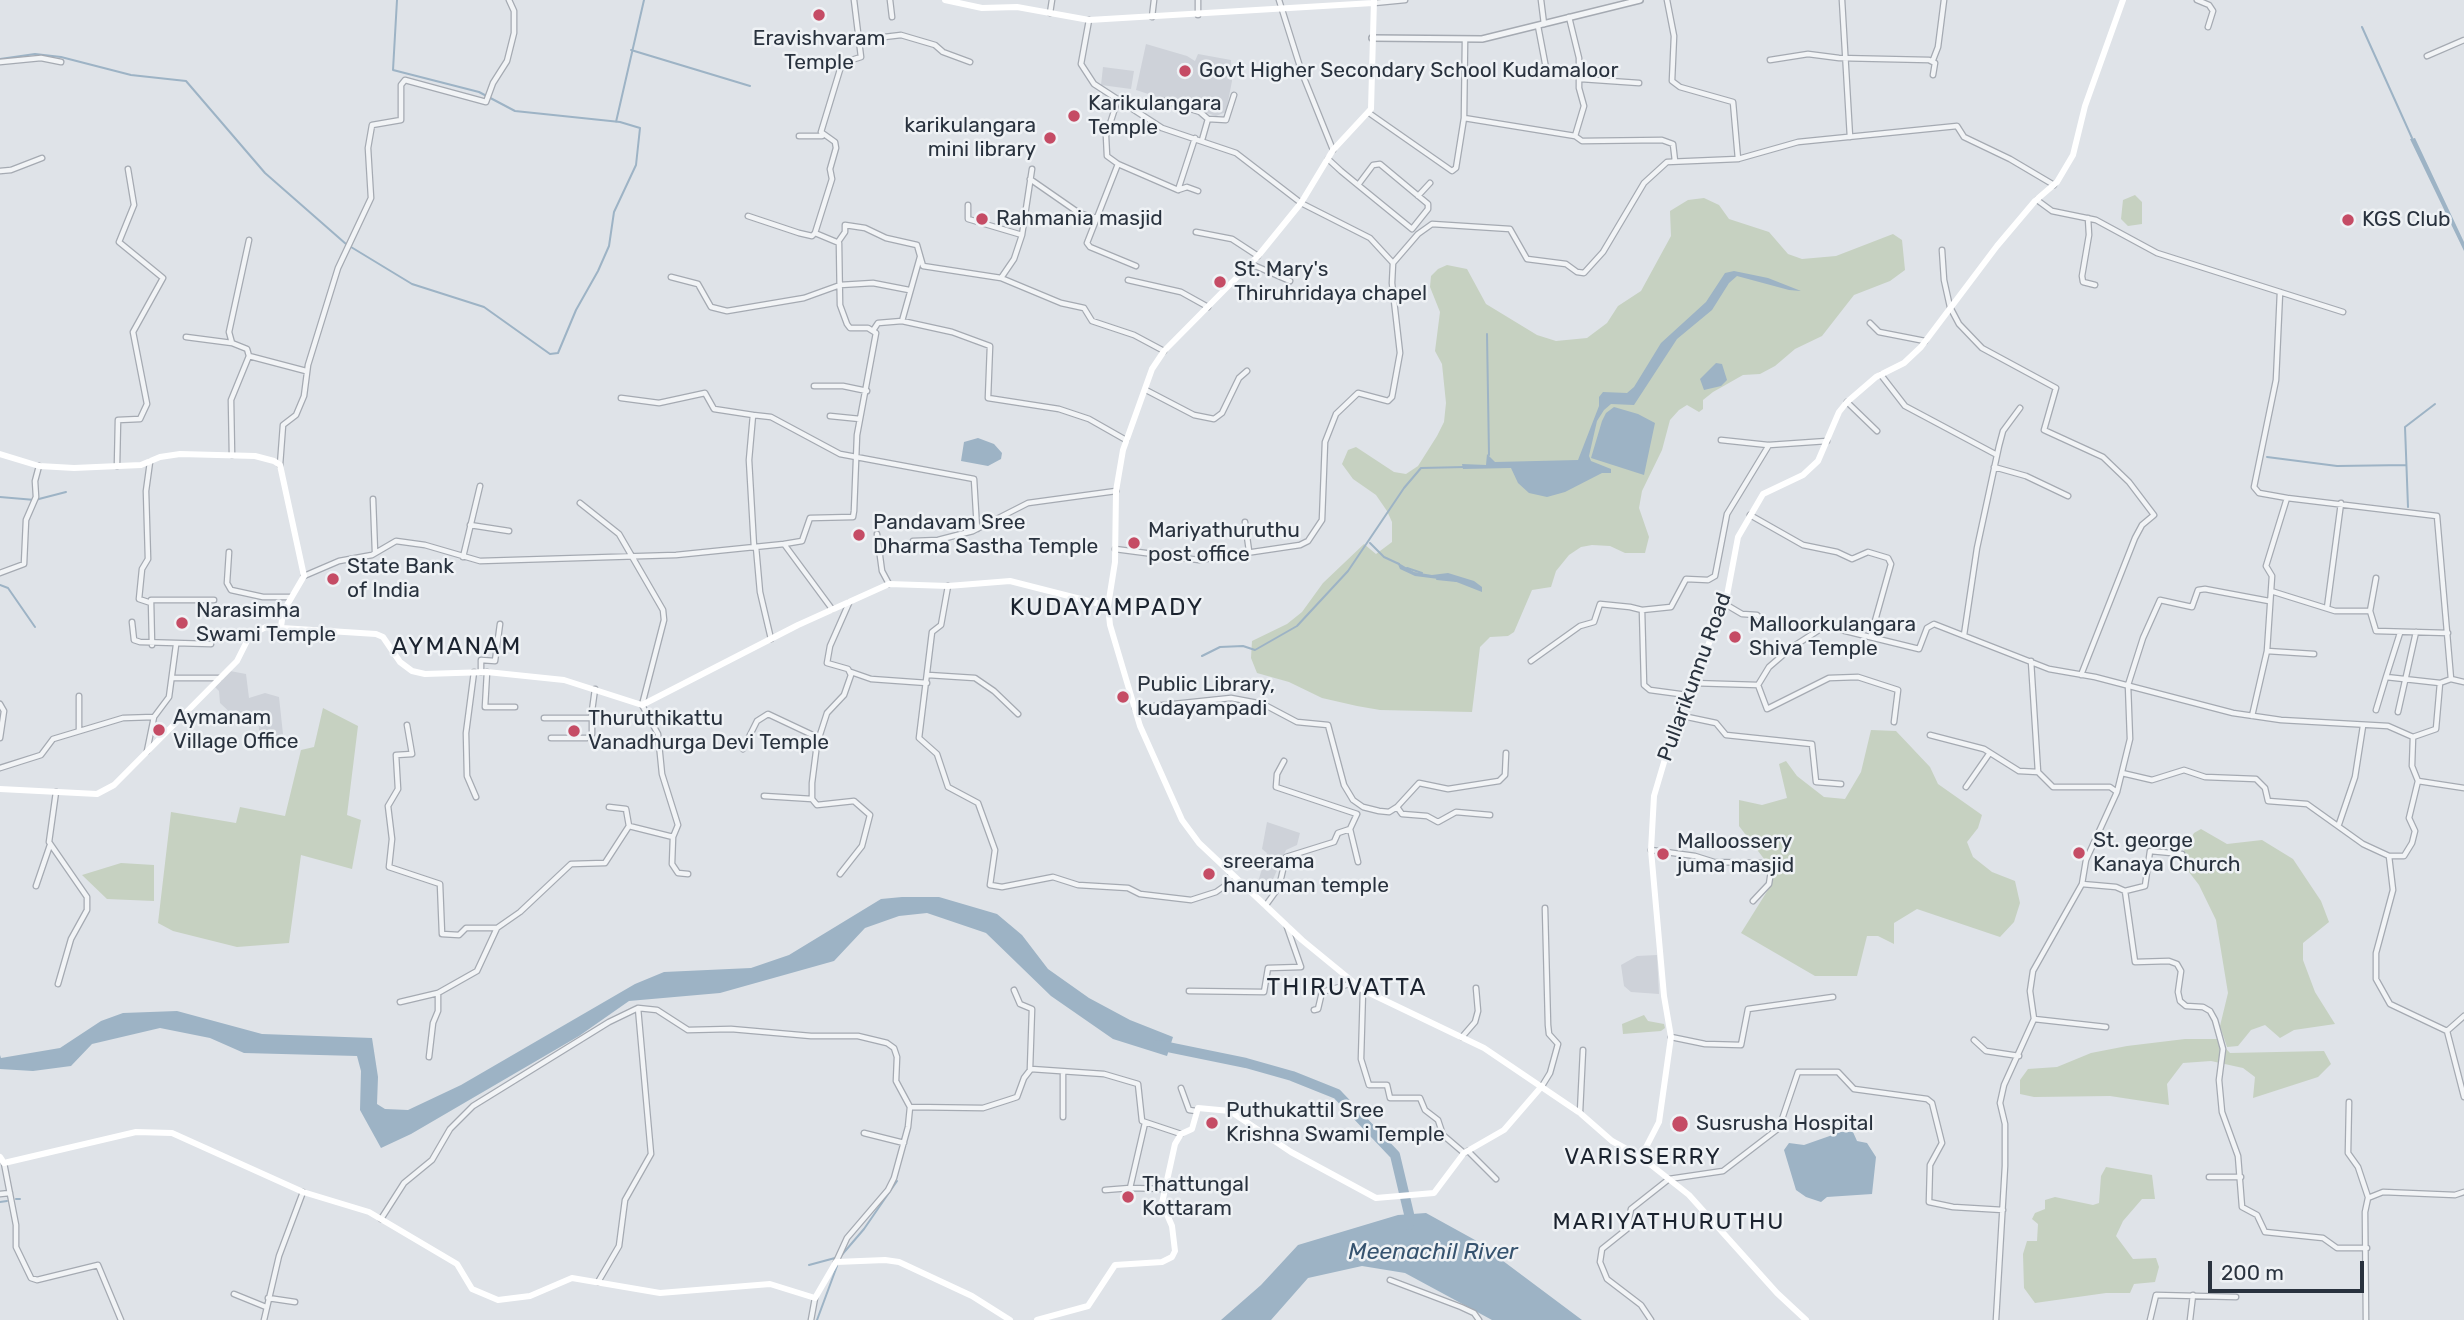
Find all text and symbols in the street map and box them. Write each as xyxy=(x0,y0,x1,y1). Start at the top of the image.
marker: Eravishvaram Temple xyxy=(811,7,827,23)
place label: Eravishvaram Temple xyxy=(753,26,885,76)
place label: Govt Higher Secondary School Kudamaloor xyxy=(1199,58,1618,84)
marker: Govt Higher Secondary School Kudamaloor xyxy=(1177,63,1193,79)
place label: Karikulangara Temple xyxy=(1088,91,1222,141)
marker: Karikulangara Temple xyxy=(1066,108,1082,124)
place label: karikulangara mini library xyxy=(904,113,1036,163)
marker: karikulangara mini library xyxy=(1042,130,1058,146)
place label: Rahmania masjid xyxy=(996,206,1163,232)
place label: KGS Club xyxy=(2362,207,2451,233)
marker: Rahmania masjid xyxy=(974,211,990,227)
marker: KGS Club xyxy=(2340,212,2356,228)
place label: St. Mary's Thiruhridaya chapel xyxy=(1234,257,1427,307)
marker: St. Mary's Thiruhridaya chapel xyxy=(1212,274,1228,290)
place label: Pandavam Sree Dharma Sastha Temple xyxy=(873,510,1098,560)
place label: Mariyathuruthu post office xyxy=(1148,518,1300,568)
marker: Pandavam Sree Dharma Sastha Temple xyxy=(851,527,867,543)
marker: Mariyathuruthu post office xyxy=(1126,535,1142,551)
place label: State Bank of India xyxy=(347,554,454,604)
marker: State Bank of India xyxy=(325,571,341,587)
street label: Pullarikunnu Road xyxy=(1653,589,1737,765)
district label: KUDAYAMPADY xyxy=(1011,594,1203,622)
place label: Narasimha Swami Temple xyxy=(196,598,336,648)
place label: Malloorkulangara Shiva Temple xyxy=(1749,612,1916,662)
marker: Narasimha Swami Temple xyxy=(174,615,190,631)
marker: Malloorkulangara Shiva Temple xyxy=(1727,629,1743,645)
district label: AYMANAM xyxy=(392,633,522,661)
place label: Public Library, kudayampadi xyxy=(1137,672,1275,722)
marker: Public Library, kudayampadi xyxy=(1115,689,1131,705)
place label: Aymanam Village Office xyxy=(173,705,299,755)
place label: Thuruthikattu Vanadhurga Devi Temple xyxy=(588,706,829,756)
marker: Aymanam Village Office xyxy=(151,722,167,738)
marker: Thuruthikattu Vanadhurga Devi Temple xyxy=(566,723,582,739)
place label: St. george Kanaya Church xyxy=(2093,828,2241,878)
place label: Malloossery juma masjid xyxy=(1677,829,1794,879)
marker: St. george Kanaya Church xyxy=(2071,845,2087,861)
marker: Malloossery juma masjid xyxy=(1655,846,1671,862)
place label: sreerama hanuman temple xyxy=(1223,849,1389,899)
marker: sreerama hanuman temple xyxy=(1201,866,1217,882)
district label: THIRUVATTA xyxy=(1268,974,1426,1002)
place label: Puthukattil Sree Krishna Swami Temple xyxy=(1226,1098,1445,1148)
place label: Susrusha Hospital xyxy=(1696,1111,1874,1137)
marker: Susrusha Hospital xyxy=(1670,1114,1690,1134)
marker: Puthukattil Sree Krishna Swami Temple xyxy=(1204,1115,1220,1131)
district label: VARISSERRY xyxy=(1565,1143,1721,1171)
place label: Thattungal Kottaram xyxy=(1142,1172,1249,1222)
marker: Thattungal Kottaram xyxy=(1120,1189,1136,1205)
district label: MARIYATHURUTHU xyxy=(1554,1208,1784,1236)
water label: Meenachil River xyxy=(1348,1238,1518,1266)
scale bar xyxy=(2212,1246,2368,1290)
text: 200 m xyxy=(2221,1260,2284,1285)

